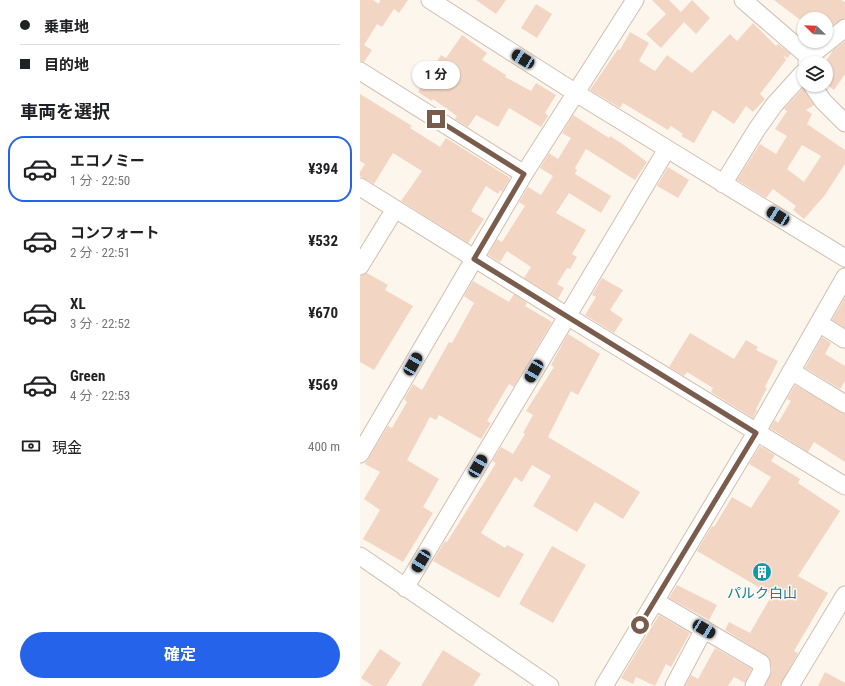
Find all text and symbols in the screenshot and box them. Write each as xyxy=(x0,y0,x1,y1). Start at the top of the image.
north arrow xyxy=(797,12,833,48)
map controls xyxy=(797,12,833,92)
text: 乗車地 xyxy=(44,18,89,36)
car xyxy=(510,48,536,70)
text: 目的地 xyxy=(44,56,89,74)
button: layers xyxy=(797,56,833,92)
callout: 1 分 xyxy=(412,61,460,89)
text: 1 分 xyxy=(425,67,447,82)
text: 車両を選択 xyxy=(20,101,110,122)
route end xyxy=(427,110,445,128)
icon: car xyxy=(22,151,58,187)
text: エコノミー xyxy=(70,152,145,170)
text: ¥394 xyxy=(308,160,338,178)
text: 1 分 · 22:50 xyxy=(70,173,130,188)
car xyxy=(765,205,791,227)
icon: car xyxy=(22,223,58,259)
text: コンフォート xyxy=(70,224,160,242)
text: ¥532 xyxy=(308,232,338,250)
text: 2 分 · 22:51 xyxy=(70,245,130,260)
icon: car xyxy=(22,295,58,331)
text: XL xyxy=(70,295,86,313)
text: ¥670 xyxy=(308,304,338,322)
text: 3 分 · 22:52 xyxy=(70,316,130,331)
car xyxy=(402,351,424,377)
car xyxy=(523,358,545,384)
icon: car xyxy=(22,367,58,403)
text: Green xyxy=(70,367,105,385)
text: ¥569 xyxy=(308,376,338,394)
text: 4 分 · 22:53 xyxy=(70,388,130,403)
icon: cash xyxy=(20,435,42,457)
text: 現金 xyxy=(52,439,82,457)
text: 400 m xyxy=(308,439,340,454)
car xyxy=(467,453,489,479)
car xyxy=(410,548,432,574)
building icon: パルク白山 xyxy=(751,561,773,583)
place label: パルク白山 xyxy=(727,585,797,601)
route start xyxy=(631,616,649,634)
car xyxy=(691,618,717,640)
button: 確定 xyxy=(20,632,340,678)

